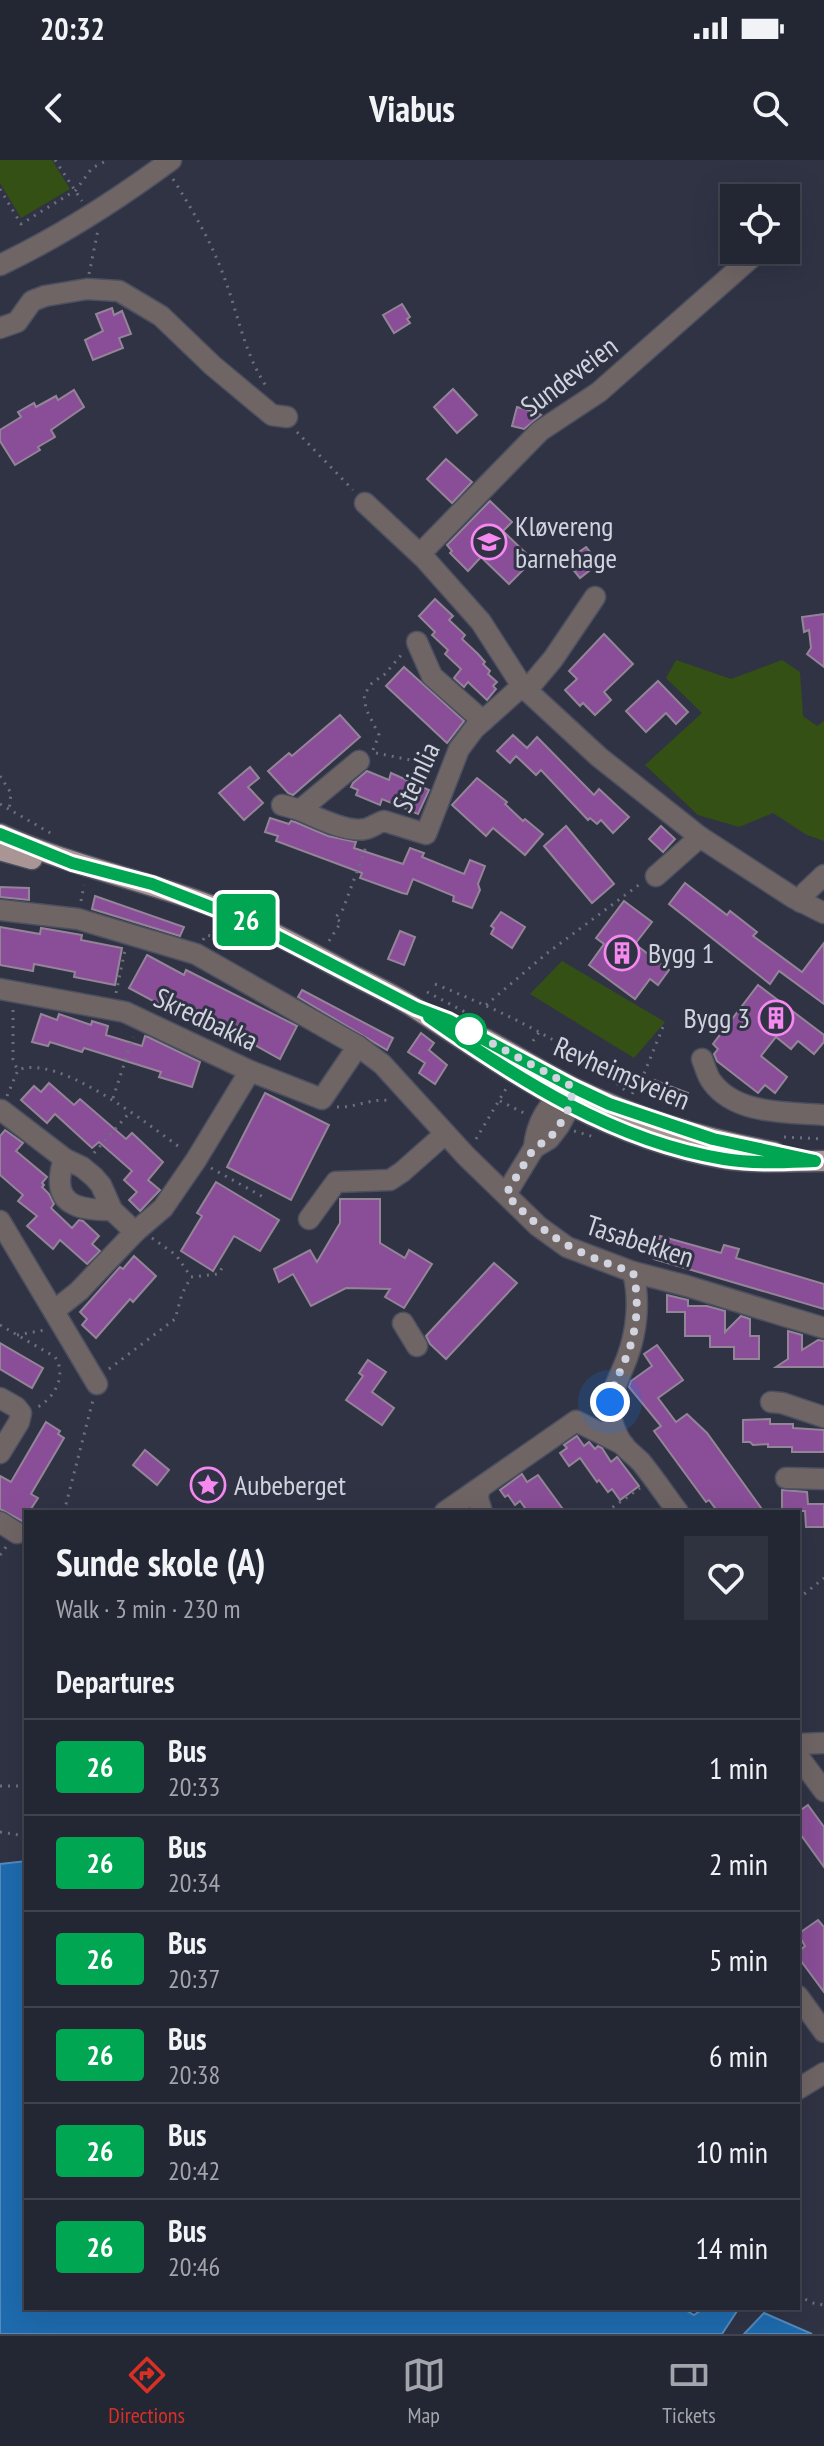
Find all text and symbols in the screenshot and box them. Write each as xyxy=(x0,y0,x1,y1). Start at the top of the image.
text: 20:32 xyxy=(40,9,105,48)
text: Viabus xyxy=(369,85,455,132)
icon: back xyxy=(32,86,76,130)
icon: search xyxy=(748,86,792,130)
map controls xyxy=(720,184,800,264)
button: locate xyxy=(720,184,800,264)
street label: Sundeveien xyxy=(513,327,625,424)
place label: Kløvereng barnehage xyxy=(515,507,617,576)
school or university icon: Kløvereng barnehage xyxy=(470,523,508,561)
street label: Steinlia xyxy=(383,736,448,818)
line badge: 26 xyxy=(210,894,282,946)
text: 26 xyxy=(233,901,259,938)
building icon: Bygg 1 xyxy=(603,934,641,972)
place label: Bygg 1 xyxy=(648,934,714,971)
street label: Skredbakka xyxy=(148,978,264,1059)
place label: Bygg 3 xyxy=(684,999,750,1036)
building icon: Bygg 3 xyxy=(757,999,795,1037)
unlabelled marker xyxy=(452,1014,486,1048)
street label: Revheimsveien xyxy=(549,1027,696,1118)
street label: Tasabekken xyxy=(582,1206,699,1275)
your location xyxy=(590,1382,630,1422)
place icon: Aubeberget xyxy=(189,1466,227,1504)
place label: Aubeberget xyxy=(234,1466,346,1503)
button: heart xyxy=(684,1536,768,1620)
text: Sunde skole (A) xyxy=(56,1537,265,1586)
text: Walk · 3 min · 230 m xyxy=(56,1592,240,1625)
text: Departures xyxy=(56,1662,174,1701)
text: Bus xyxy=(168,1731,207,1770)
text: 26 xyxy=(87,1748,113,1785)
text: 1 min xyxy=(709,1748,768,1787)
text: 20:33 xyxy=(168,1770,220,1803)
text: Bus xyxy=(168,1827,207,1866)
text: 26 xyxy=(87,1844,113,1881)
text: 2 min xyxy=(709,1844,768,1883)
text: 20:34 xyxy=(168,1866,220,1899)
text: Bus xyxy=(168,1923,207,1962)
text: 26 xyxy=(87,1940,113,1977)
text: 5 min xyxy=(709,1940,768,1979)
text: 20:37 xyxy=(168,1962,220,1995)
text: Bus xyxy=(168,2019,207,2058)
text: 26 xyxy=(87,2036,113,2073)
text: 6 min xyxy=(709,2036,768,2075)
text: 20:38 xyxy=(168,2058,220,2091)
text: Bus xyxy=(168,2115,207,2154)
text: 26 xyxy=(87,2132,113,2169)
text: 10 min xyxy=(695,2132,768,2171)
text: 20:42 xyxy=(168,2154,220,2187)
text: Bus xyxy=(168,2211,207,2250)
text: 26 xyxy=(87,2228,113,2265)
text: 14 min xyxy=(695,2228,768,2267)
text: 20:46 xyxy=(168,2250,220,2283)
tab: Directions xyxy=(108,2353,185,2429)
tab: Map xyxy=(402,2353,446,2429)
tab: Tickets xyxy=(662,2353,716,2429)

